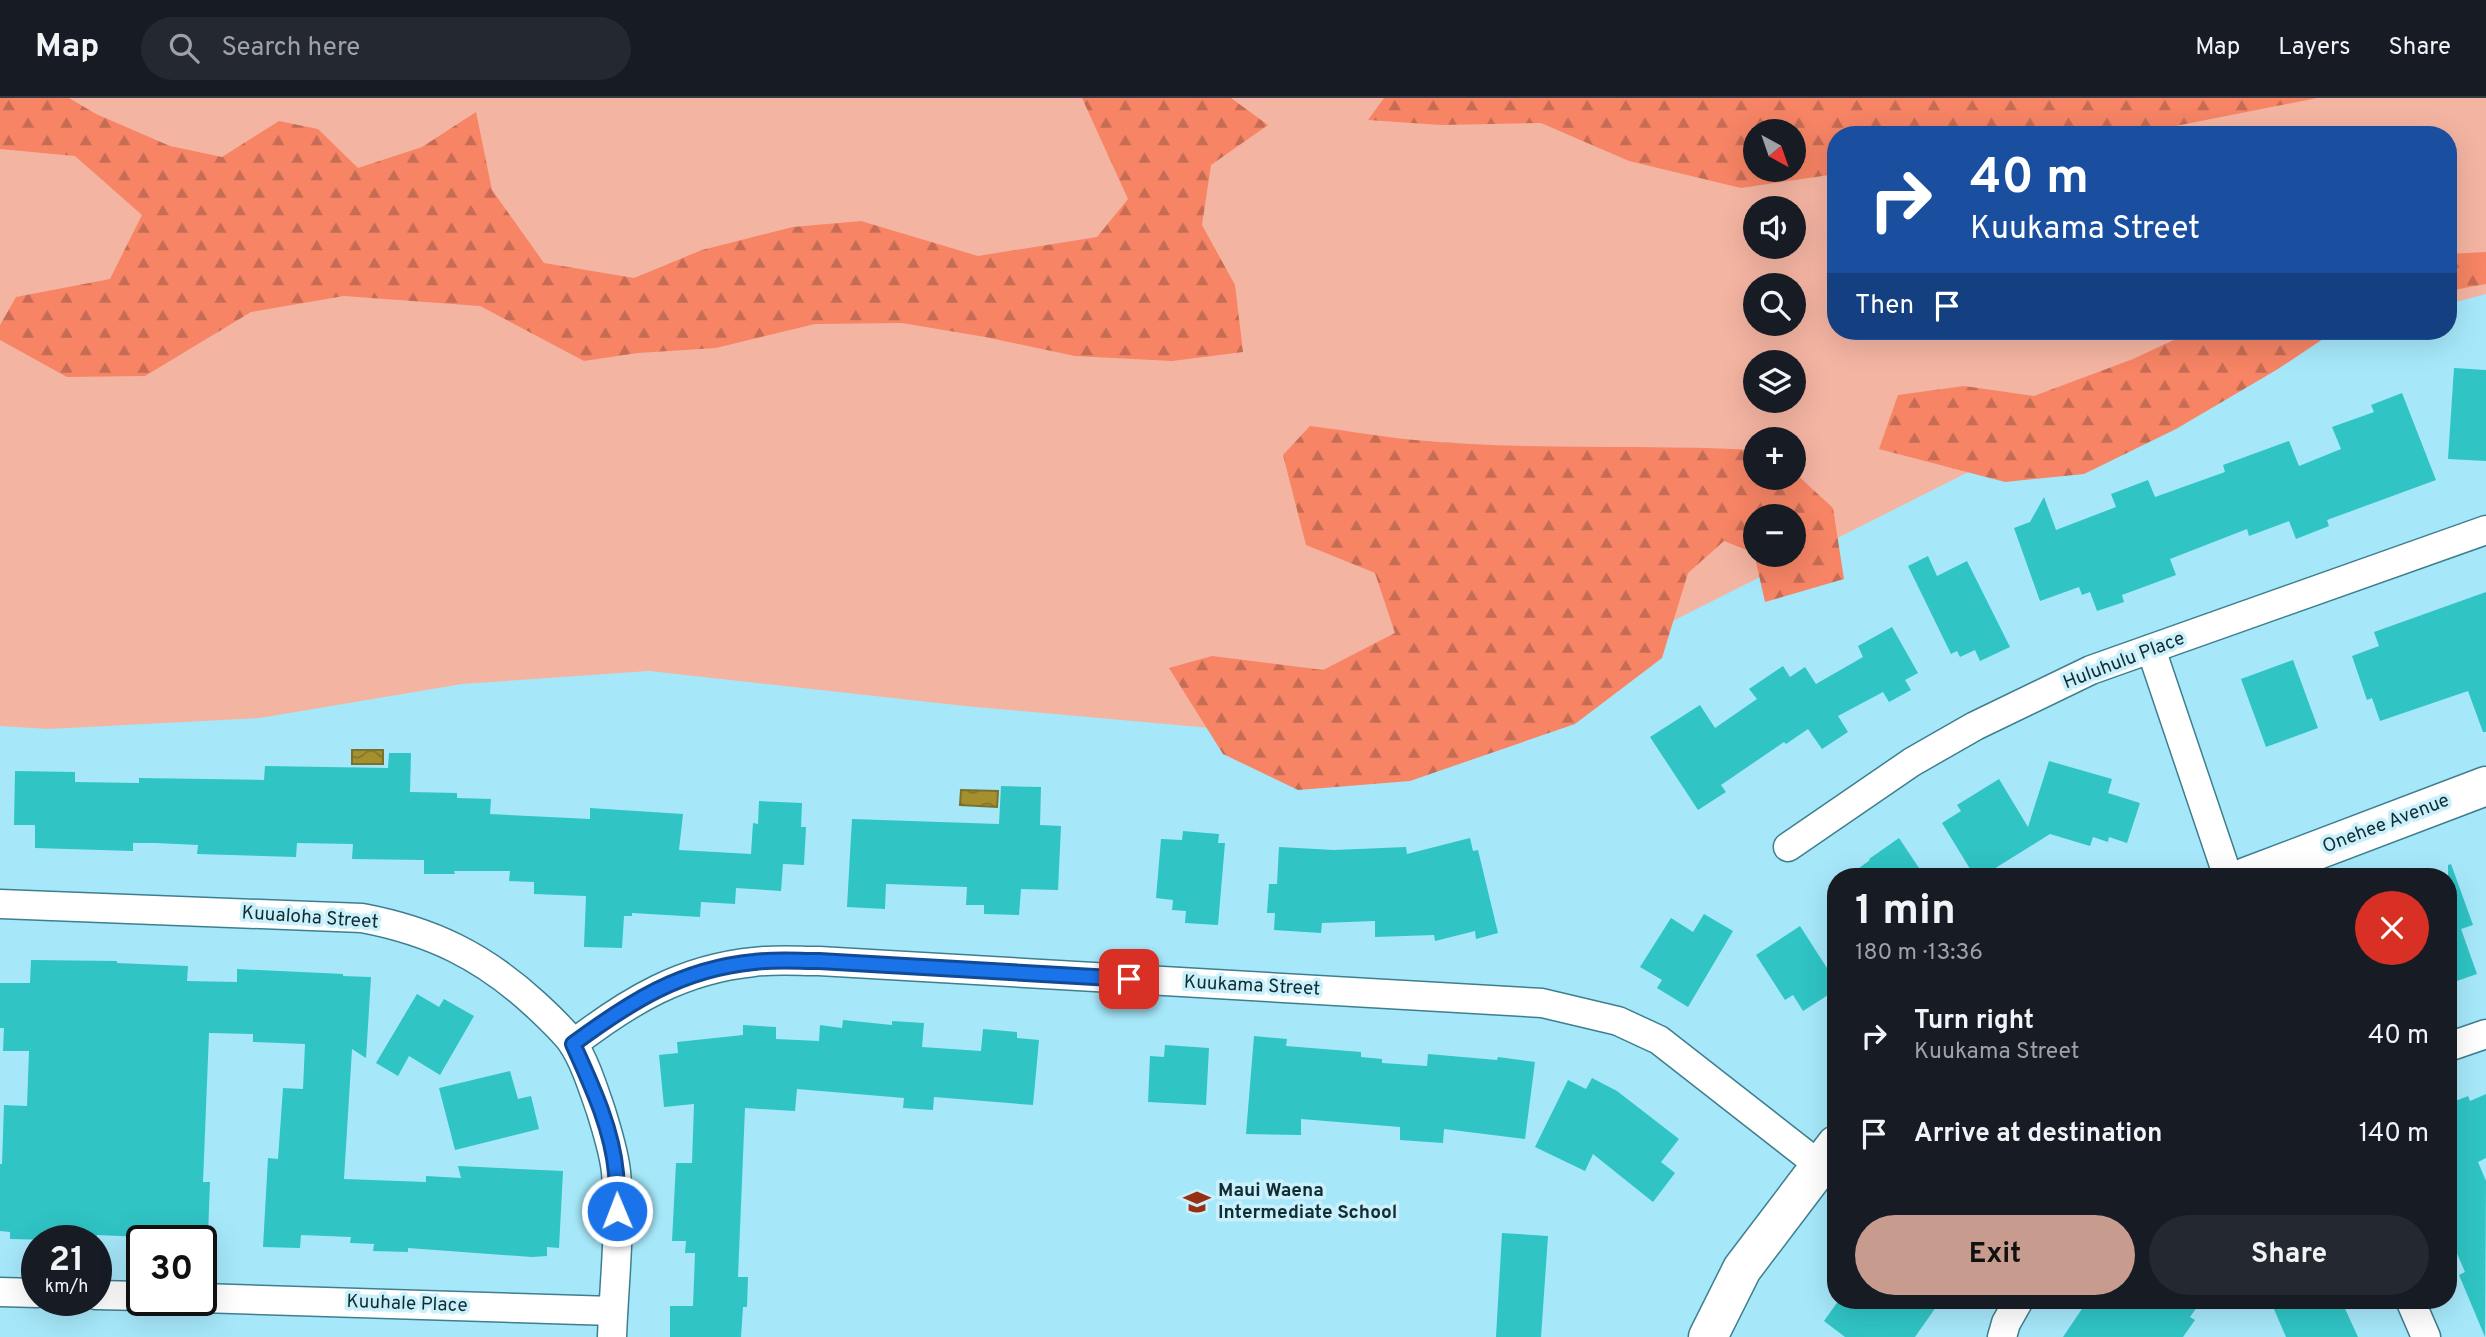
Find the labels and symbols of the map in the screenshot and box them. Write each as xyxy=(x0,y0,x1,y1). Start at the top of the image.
north arrow xyxy=(1743,119,1806,182)
street label: Huluhulu Place xyxy=(2060,627,2188,695)
street label: Onehee Avenue xyxy=(2319,789,2453,859)
street label: Kuualoha Street xyxy=(241,901,379,935)
pin xyxy=(1099,949,1159,1009)
street label: Kuukama Street xyxy=(1183,970,1321,1002)
position arrow xyxy=(580,1174,654,1248)
place label: Maui Waena Intermediate School xyxy=(1218,1179,1397,1225)
school or university icon: Maui Waena Intermediate School xyxy=(1182,1187,1212,1217)
speed limit sign: 30 xyxy=(126,1225,217,1316)
street label: Kuuhale Place xyxy=(346,1290,468,1318)

